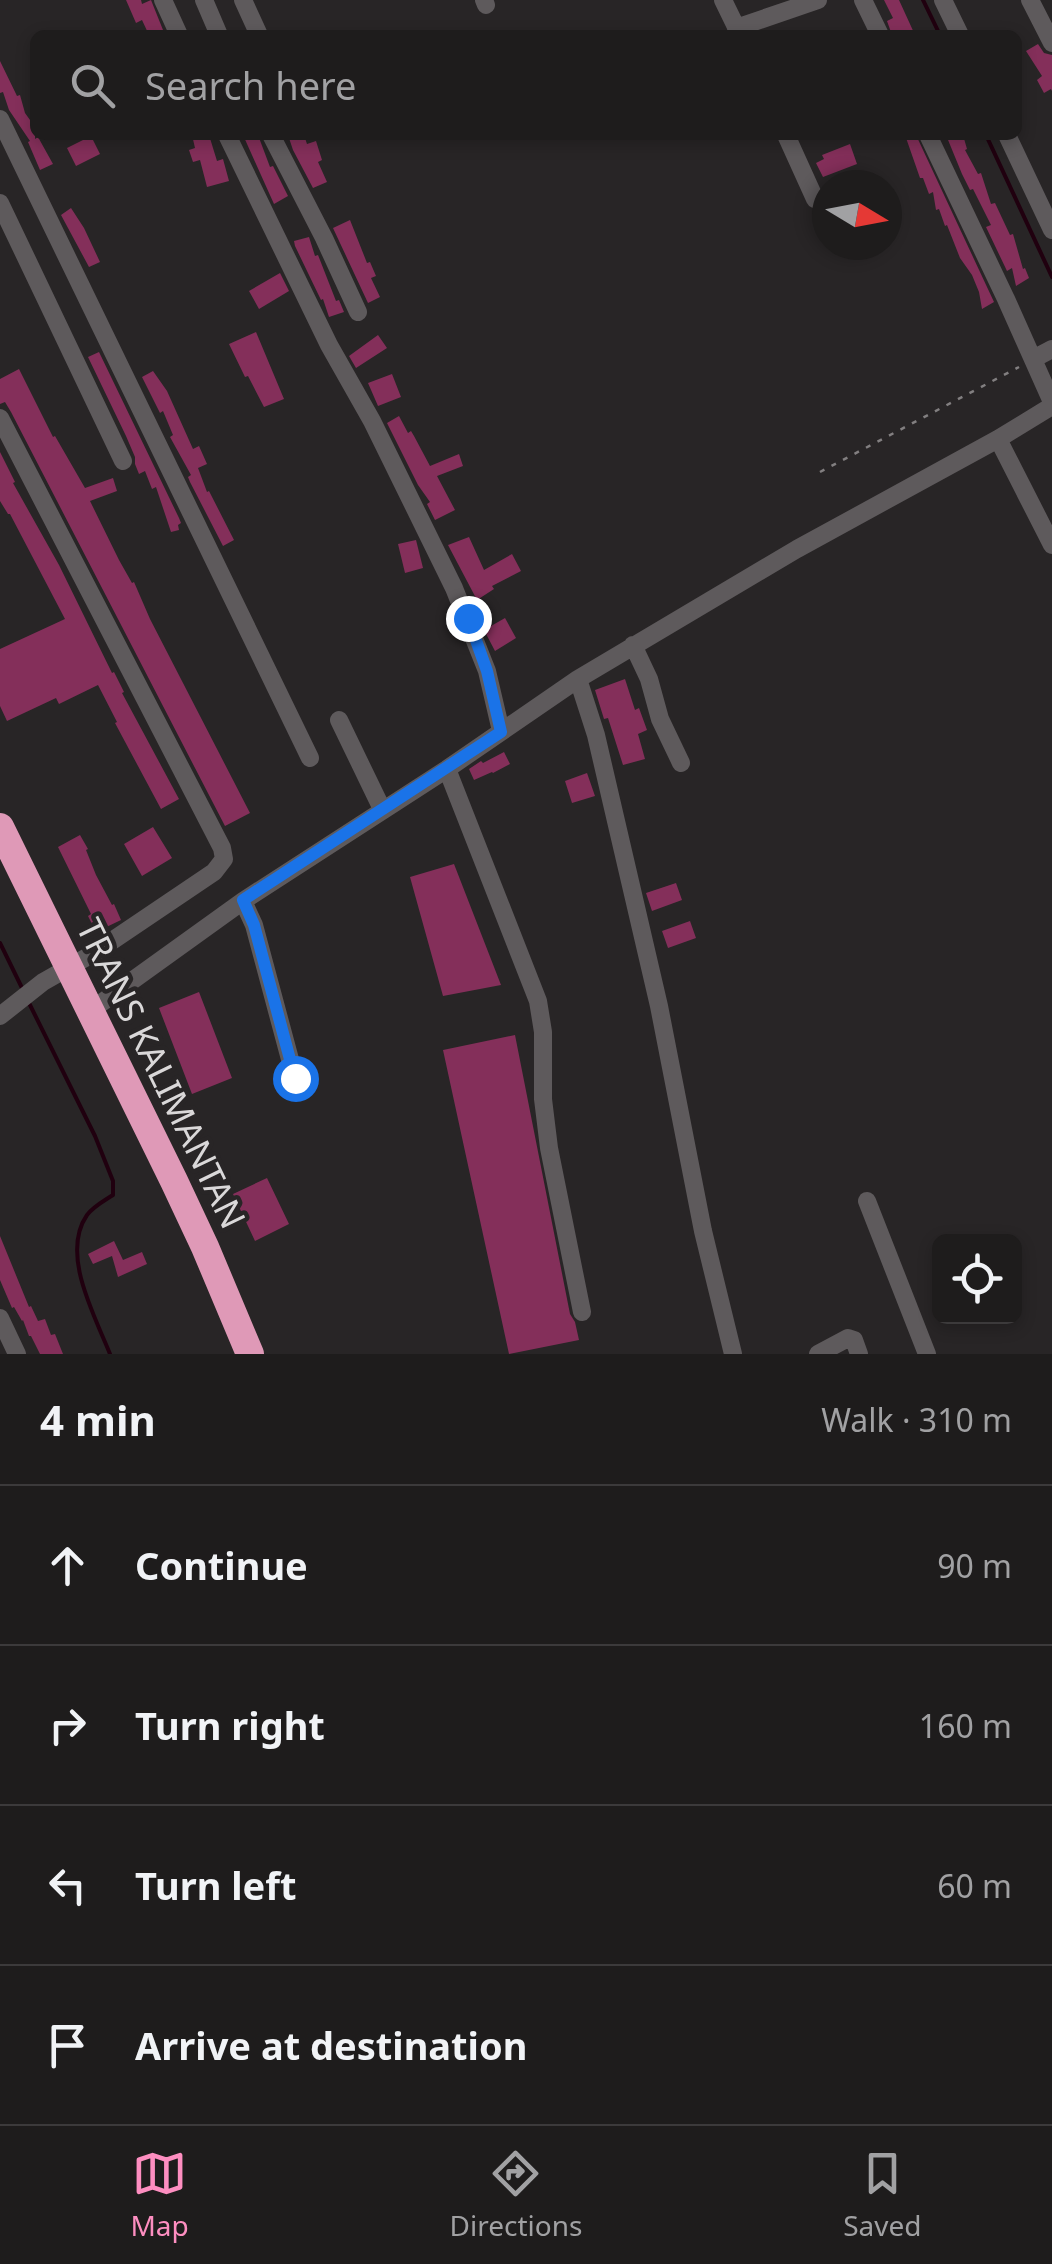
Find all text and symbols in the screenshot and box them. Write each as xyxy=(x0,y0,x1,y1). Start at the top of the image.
search box xyxy=(30,30,1022,140)
icon: search xyxy=(65,58,120,113)
text: Search here xyxy=(145,59,356,111)
north arrow xyxy=(812,170,902,260)
route end xyxy=(446,596,492,642)
street label: TRANS KALIMANTAN xyxy=(66,910,258,1236)
route start xyxy=(273,1056,319,1102)
map controls xyxy=(932,1234,1022,1324)
button: locate xyxy=(932,1234,1022,1324)
text: 4 min xyxy=(40,1391,156,1448)
text: Walk · 310 m xyxy=(821,1398,1012,1441)
icon: ahead xyxy=(40,1538,95,1593)
text: Continue xyxy=(135,1539,308,1591)
text: 90 m xyxy=(937,1544,1012,1587)
icon: right xyxy=(40,1698,95,1753)
text: Turn right xyxy=(135,1699,325,1751)
text: 160 m xyxy=(919,1704,1012,1747)
icon: left xyxy=(40,1858,95,1913)
text: Turn left xyxy=(135,1859,297,1911)
text: 60 m xyxy=(937,1864,1012,1907)
icon: arrive xyxy=(40,2018,95,2073)
text: Arrive at destination xyxy=(135,2019,527,2071)
tab: Map xyxy=(130,2146,189,2244)
tab: Directions xyxy=(450,2146,582,2244)
tab: Saved xyxy=(843,2146,922,2244)

